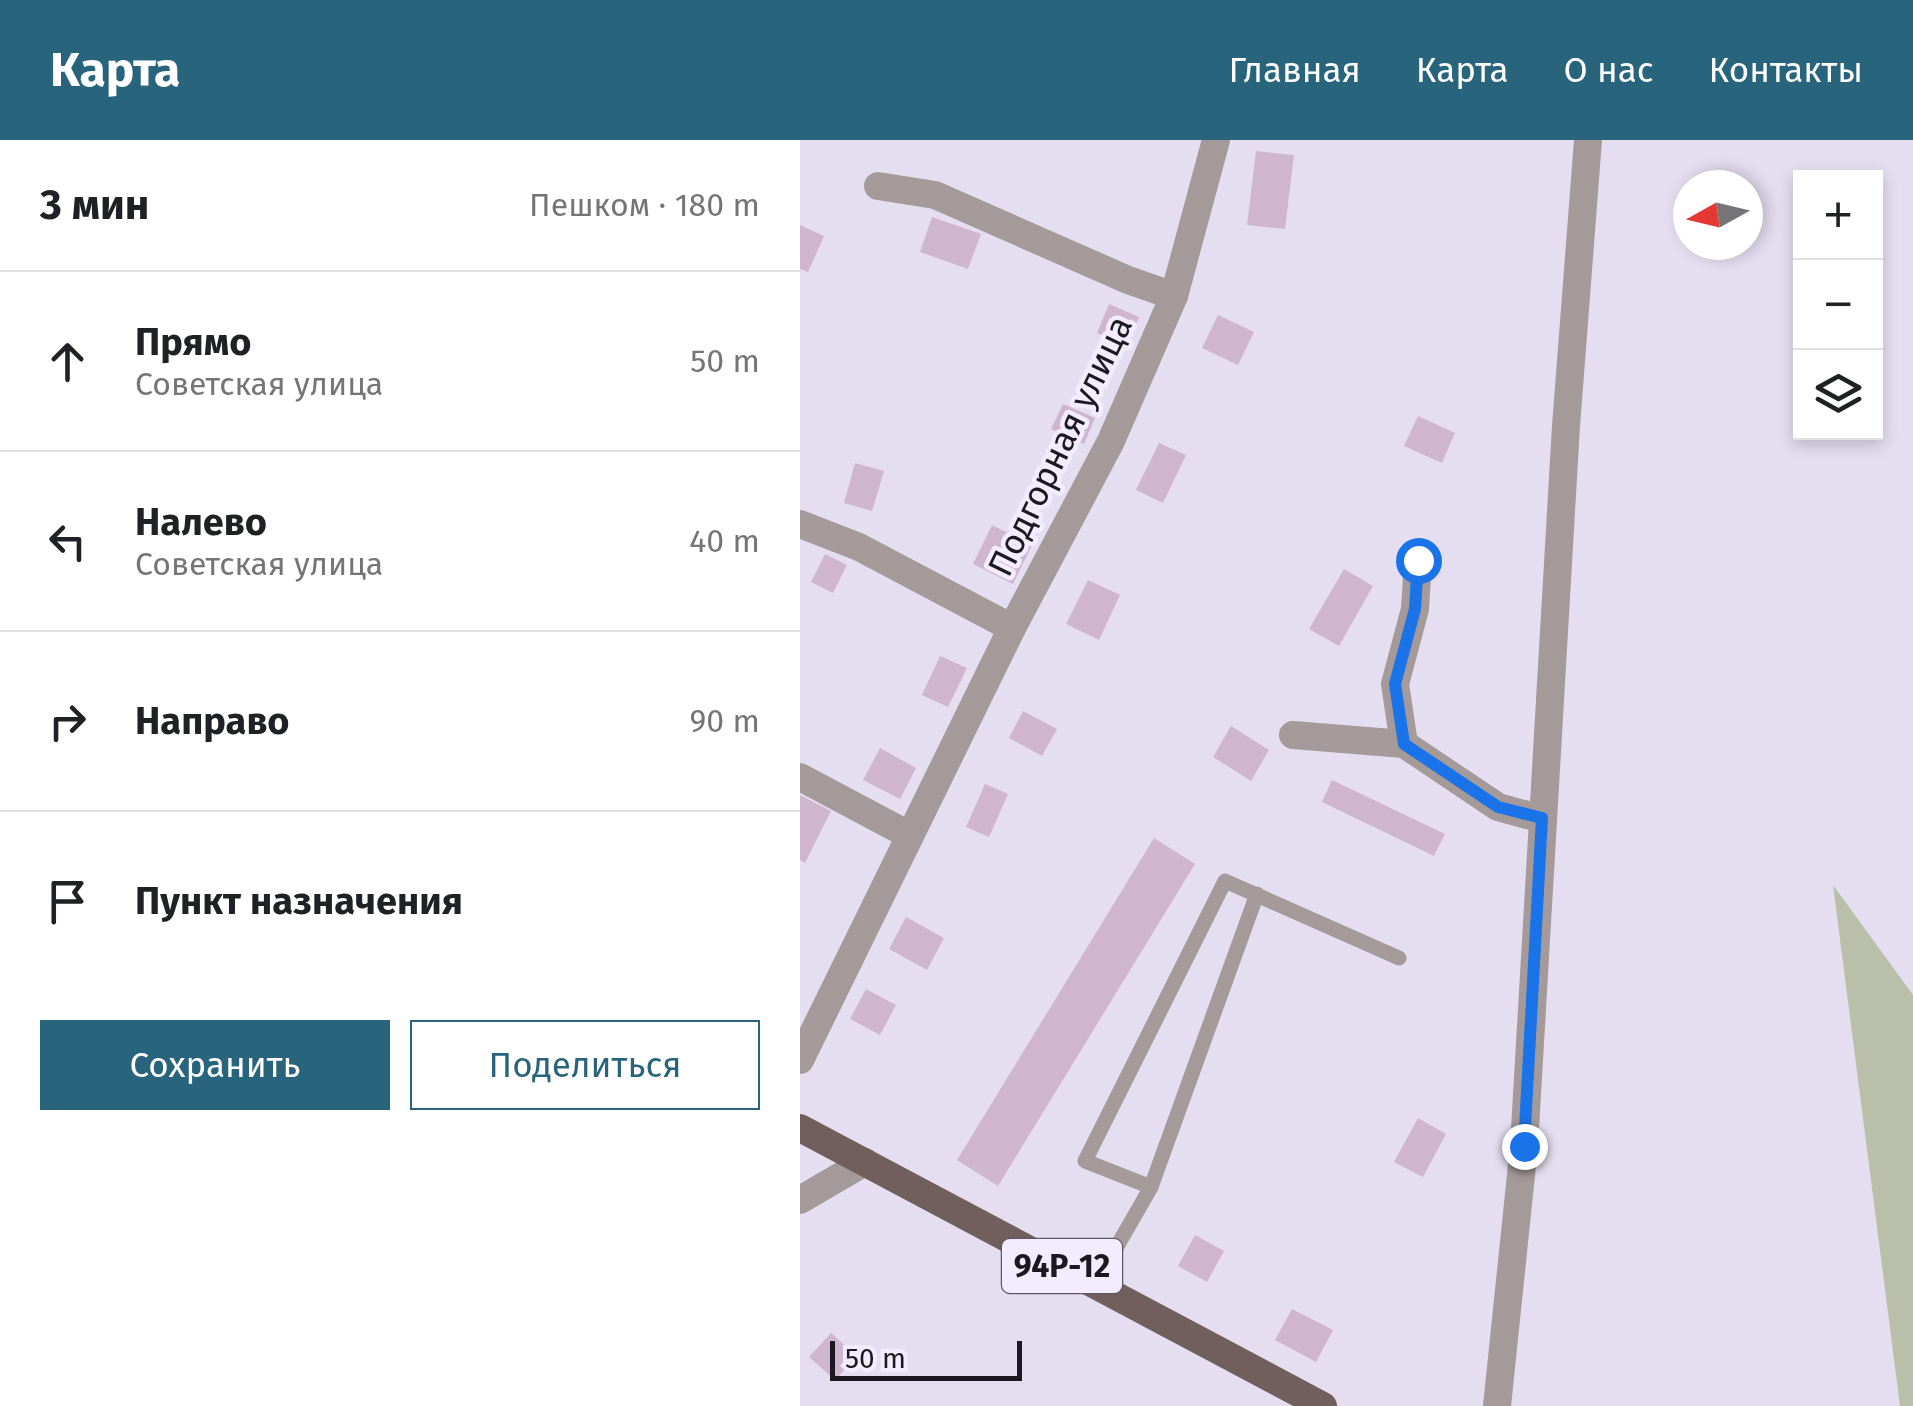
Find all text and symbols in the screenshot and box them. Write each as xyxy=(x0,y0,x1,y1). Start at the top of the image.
text: Карта xyxy=(50,41,180,99)
text: Главная xyxy=(1229,49,1361,91)
text: Карта xyxy=(1416,49,1509,91)
text: О нас xyxy=(1564,49,1654,91)
text: Контакты xyxy=(1709,49,1863,91)
north arrow xyxy=(1673,170,1763,260)
map controls xyxy=(1793,170,1883,440)
button: + xyxy=(1793,170,1883,260)
text: 3 мин xyxy=(40,180,149,230)
text: Пешком · 180 m xyxy=(529,186,760,224)
button: − xyxy=(1793,260,1883,350)
street label: Подгорная улица xyxy=(979,309,1141,583)
text: Прямо xyxy=(135,319,251,365)
icon: ahead xyxy=(40,334,95,389)
text: 50 m xyxy=(690,342,760,380)
button: layers xyxy=(1793,350,1883,440)
text: Советская улица xyxy=(135,365,383,403)
text: Налево xyxy=(135,499,267,545)
icon: left xyxy=(40,514,95,569)
text: 40 m xyxy=(689,522,760,560)
route start xyxy=(1396,538,1442,584)
text: Советская улица xyxy=(135,545,383,583)
icon: right xyxy=(40,694,95,749)
text: Направо xyxy=(135,698,289,744)
text: 90 m xyxy=(689,702,760,740)
icon: arrive xyxy=(40,874,95,929)
text: Пункт назначения xyxy=(135,878,463,924)
button: Сохранить xyxy=(40,1020,390,1110)
button: Поделиться xyxy=(410,1020,760,1110)
route end xyxy=(1502,1124,1548,1170)
road number: 94Р-12 xyxy=(1002,1239,1122,1293)
scale bar xyxy=(830,1336,1022,1380)
text: 50 m xyxy=(845,1342,906,1375)

